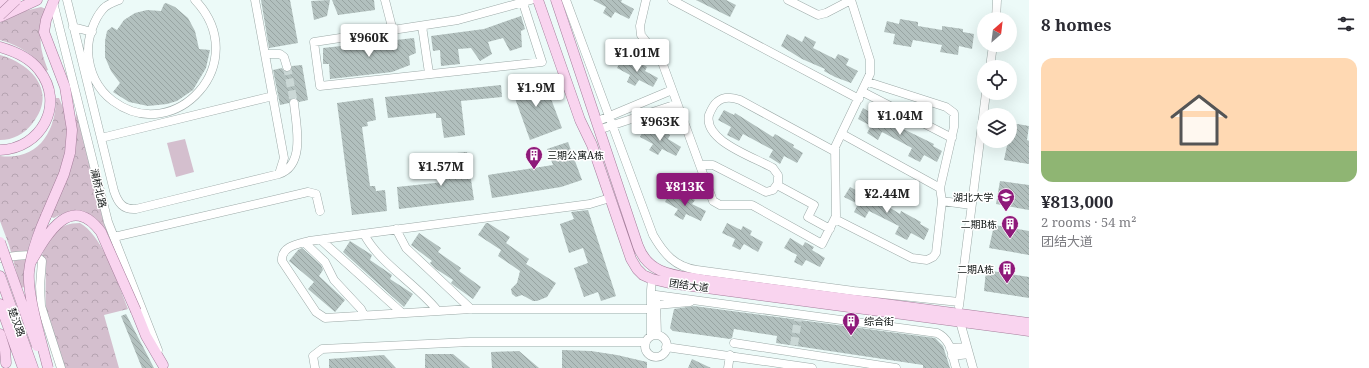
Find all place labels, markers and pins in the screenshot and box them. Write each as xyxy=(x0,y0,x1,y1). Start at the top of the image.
pin: ¥960K xyxy=(341,24,397,58)
pin: ¥1.01M xyxy=(604,39,670,73)
pin: ¥1.9M xyxy=(508,74,564,108)
pin: ¥1.04M xyxy=(867,102,933,136)
pin: ¥963K xyxy=(632,108,688,142)
building icon: 三期公寓A栋 xyxy=(524,145,544,170)
place label: 三期公寓A栋 xyxy=(547,148,604,162)
pin: ¥1.57M xyxy=(408,153,474,187)
pin: ¥813K xyxy=(657,173,713,207)
pin: ¥2.44M xyxy=(854,180,920,214)
school or university icon: 湖北大学 xyxy=(996,187,1016,212)
place label: 湖北大学 xyxy=(953,190,993,204)
building icon: 二期B栋 xyxy=(1000,214,1020,239)
place label: 二期B栋 xyxy=(960,217,997,231)
building icon: 二期A栋 xyxy=(997,259,1017,284)
place label: 二期A栋 xyxy=(957,262,994,276)
building icon: 综合街 xyxy=(841,311,861,336)
place label: 综合街 xyxy=(864,314,894,328)

